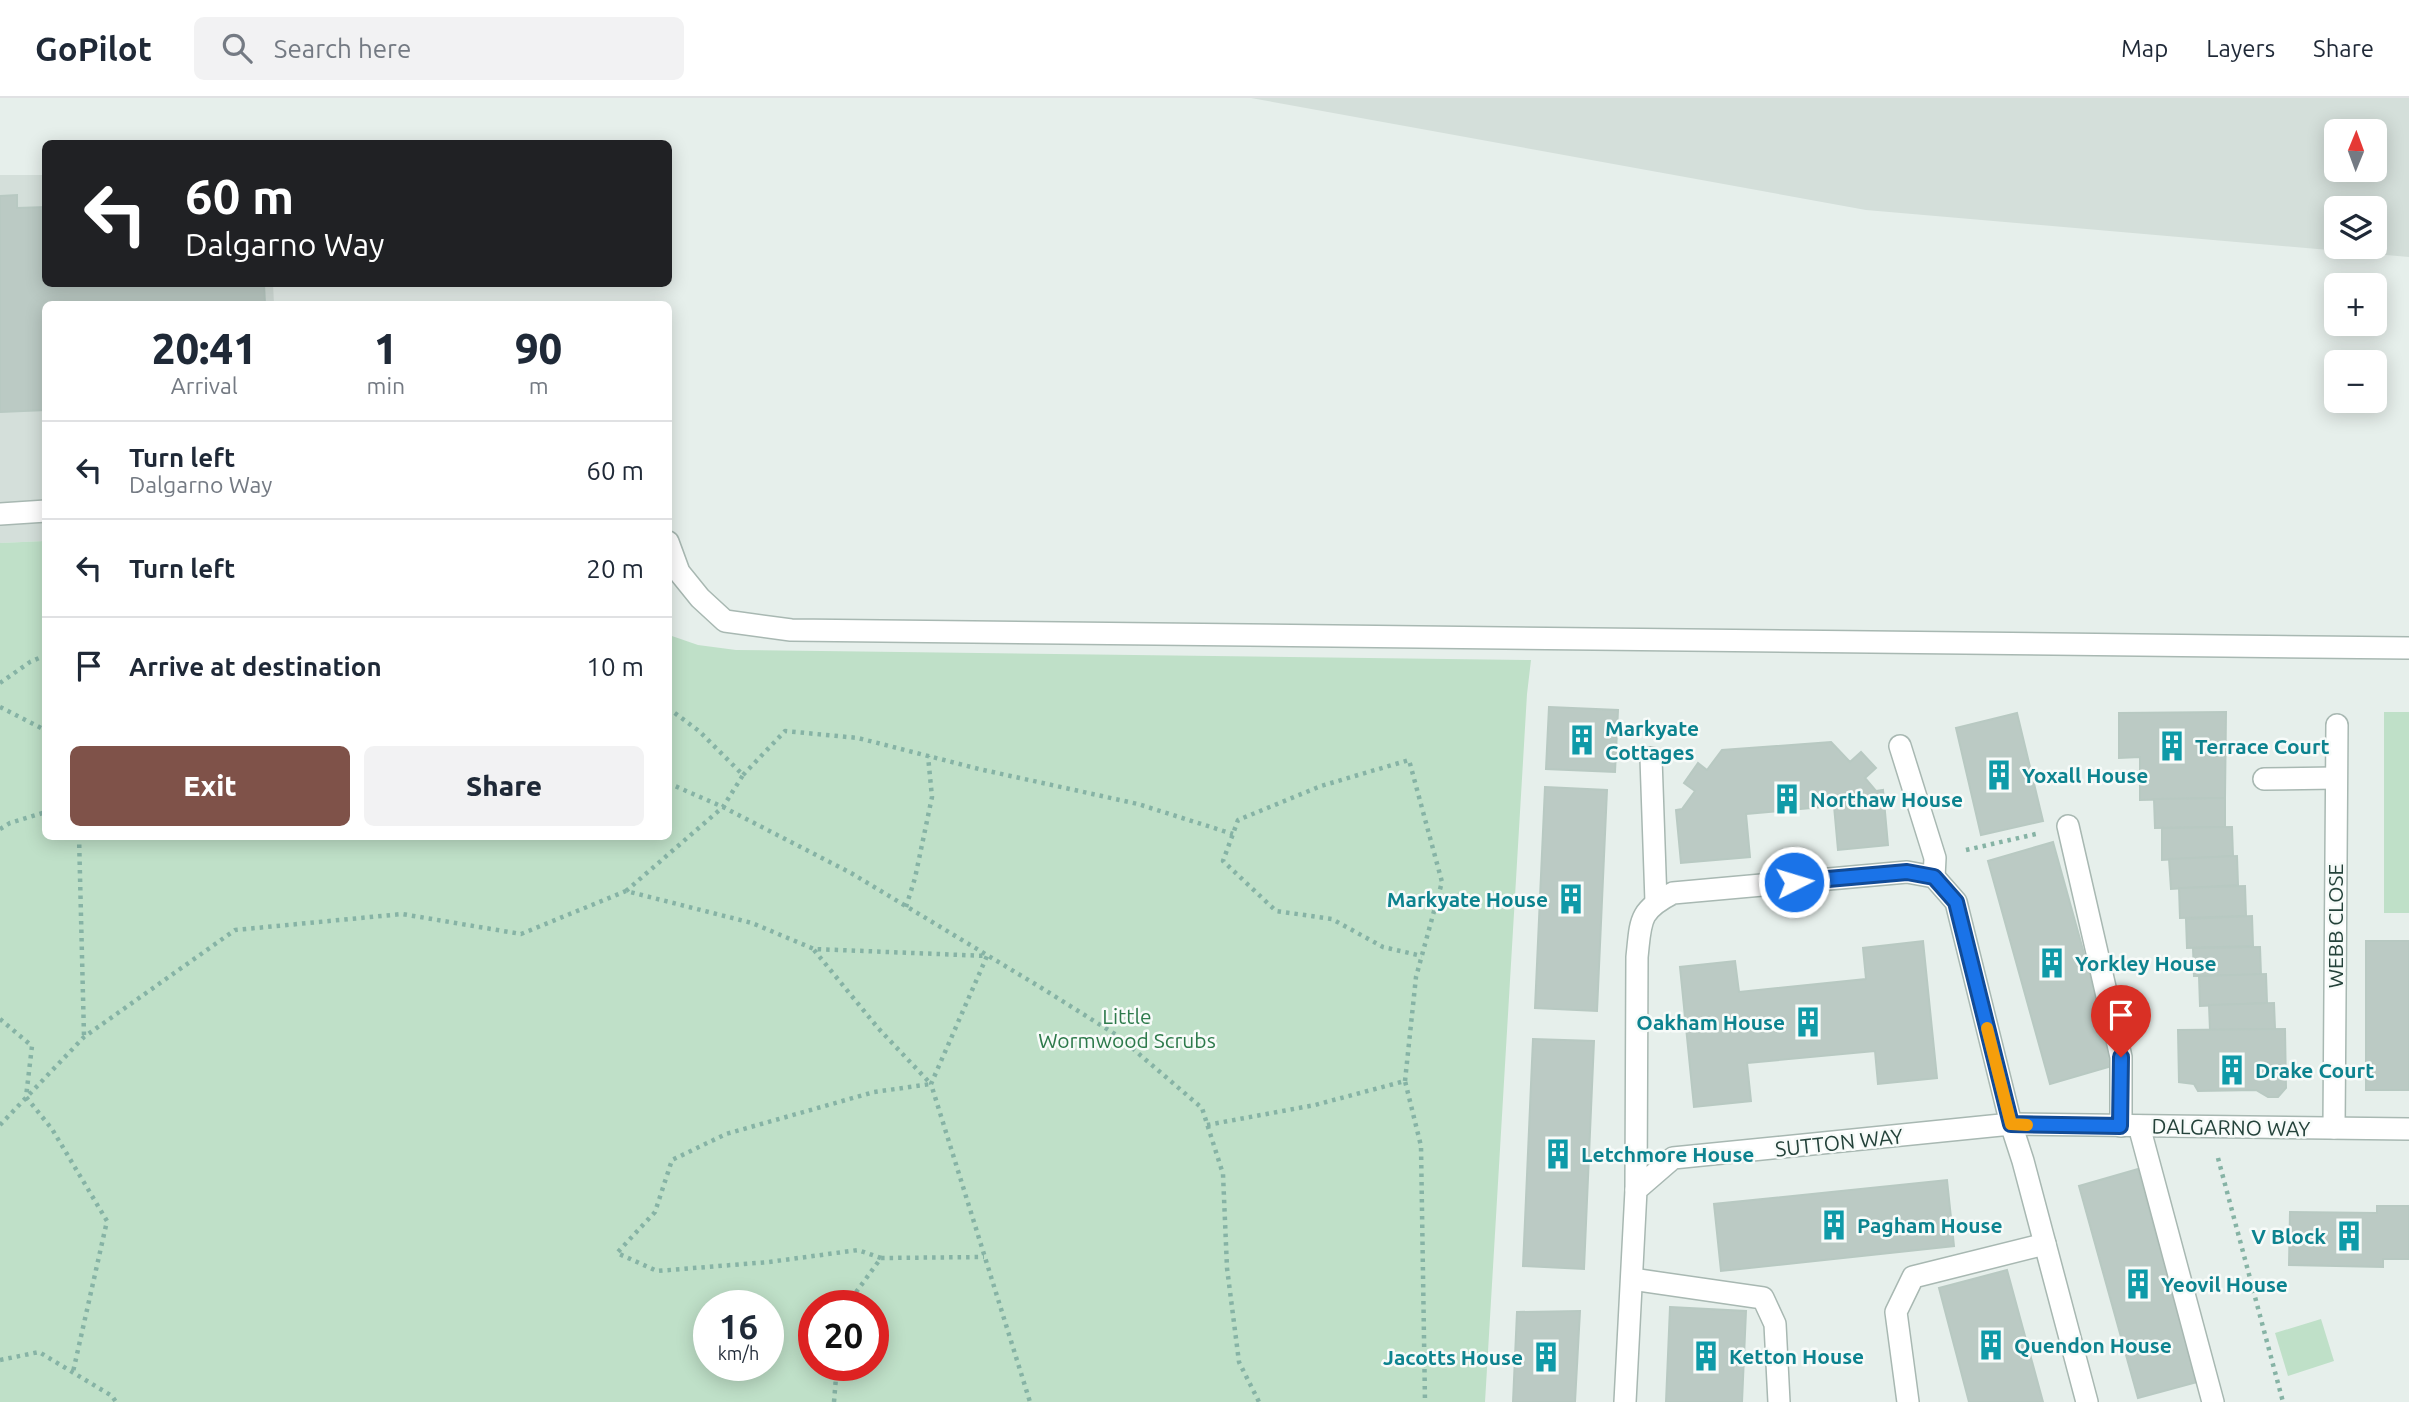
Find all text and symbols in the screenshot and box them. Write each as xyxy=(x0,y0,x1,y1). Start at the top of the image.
search box xyxy=(194,17,684,80)
icon: search xyxy=(218,29,256,67)
text: GoPilot xyxy=(35,30,152,67)
text: Search here xyxy=(274,34,411,63)
text: Map xyxy=(2121,35,2168,62)
text: Layers xyxy=(2206,35,2275,62)
text: Share xyxy=(2313,35,2374,62)
north arrow xyxy=(2324,119,2387,182)
map controls xyxy=(2324,119,2387,413)
icon: left xyxy=(70,168,161,259)
text: 60 m xyxy=(185,168,294,223)
button: layers xyxy=(2324,196,2387,259)
text: Dalgarno Way xyxy=(185,226,385,262)
button: + xyxy=(2324,273,2387,336)
text: 20:41 xyxy=(152,325,257,372)
text: 1 xyxy=(374,325,398,372)
text: 90 xyxy=(515,325,562,372)
button: − xyxy=(2324,350,2387,413)
text: Arrival xyxy=(171,373,238,398)
text: min xyxy=(367,373,405,398)
text: m xyxy=(529,373,549,398)
text: Turn left xyxy=(129,443,235,472)
icon: left xyxy=(70,451,108,489)
text: 60 m xyxy=(586,456,644,485)
text: Dalgarno Way xyxy=(129,472,272,497)
icon: left xyxy=(70,549,108,587)
text: Turn left xyxy=(129,554,235,583)
text: 20 m xyxy=(586,554,644,583)
icon: arrive xyxy=(70,647,108,685)
text: Arrive at destination xyxy=(129,652,382,681)
text: 10 m xyxy=(586,652,644,681)
place label: Markyate Cottages xyxy=(1605,716,1699,764)
building icon: Markyate Cottages xyxy=(1565,723,1599,757)
building icon: Terrace Court xyxy=(2155,729,2189,763)
place label: Terrace Court xyxy=(2195,734,2330,758)
button: Exit xyxy=(70,746,350,826)
button: Share xyxy=(364,746,644,826)
building icon: Yoxall House xyxy=(1982,758,2016,792)
place label: Yoxall House xyxy=(2022,763,2148,787)
building icon: Northaw House xyxy=(1770,782,1804,816)
place label: Northaw House xyxy=(1810,787,1963,811)
position arrow xyxy=(1757,845,1831,919)
street label: WEBB CLOSE xyxy=(2323,864,2347,988)
building icon: Markyate House xyxy=(1554,882,1588,916)
place label: Markyate House xyxy=(1387,887,1548,911)
building icon: Yorkley House xyxy=(2035,946,2069,980)
place label: Yorkley House xyxy=(2075,951,2217,975)
pin xyxy=(2091,985,2151,1057)
icon: arrive xyxy=(2102,996,2140,1034)
park label: Little Wormwood Scrubs xyxy=(1038,1004,1216,1052)
building icon: Oakham House xyxy=(1791,1005,1825,1039)
place label: Oakham House xyxy=(1636,1010,1785,1034)
building icon: Drake Court xyxy=(2215,1053,2249,1087)
place label: Drake Court xyxy=(2255,1058,2374,1082)
street label: DALGARNO WAY xyxy=(2152,1114,2310,1140)
street label: SUTTON WAY xyxy=(1774,1123,1904,1161)
building icon: Letchmore House xyxy=(1541,1137,1575,1171)
place label: Letchmore House xyxy=(1581,1142,1754,1166)
building icon: Pagham House xyxy=(1817,1208,1851,1242)
place label: Pagham House xyxy=(1857,1213,2003,1237)
building icon: V Block xyxy=(2332,1219,2366,1253)
place label: V Block xyxy=(2251,1224,2326,1248)
building icon: Yeovil House xyxy=(2121,1267,2155,1301)
place label: Yeovil House xyxy=(2161,1272,2288,1296)
speed limit sign: 20 xyxy=(798,1290,889,1381)
text: 16 xyxy=(719,1306,758,1346)
building icon: Quendon House xyxy=(1974,1328,2008,1362)
place label: Quendon House xyxy=(2014,1333,2172,1357)
building icon: Ketton House xyxy=(1689,1339,1723,1373)
building icon: Jacotts House xyxy=(1529,1340,1563,1374)
text: km/h xyxy=(718,1343,759,1363)
place label: Ketton House xyxy=(1729,1344,1864,1368)
place label: Jacotts House xyxy=(1383,1345,1523,1369)

